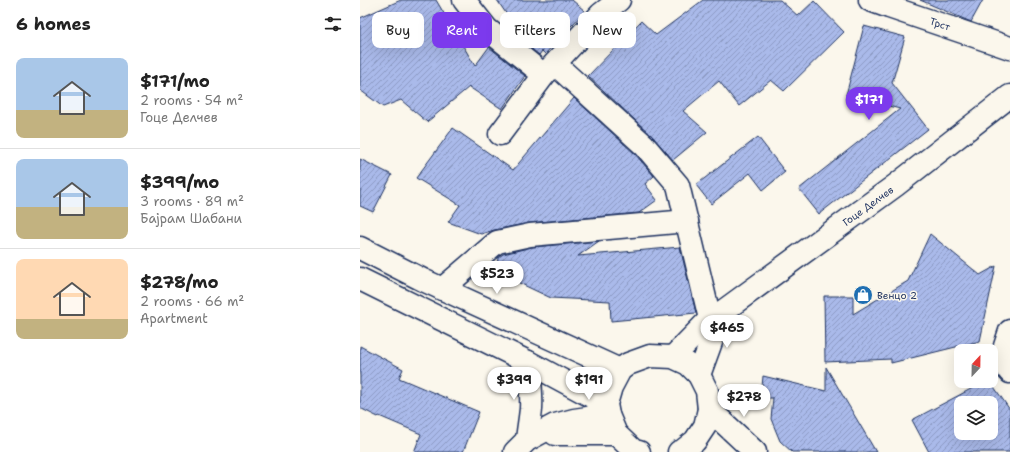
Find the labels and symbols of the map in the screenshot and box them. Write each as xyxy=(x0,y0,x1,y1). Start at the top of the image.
street label: Трст xyxy=(928,15,953,34)
pin: $171 xyxy=(845,87,893,121)
street label: Гоце Делчев xyxy=(840,183,896,229)
pin: $523 xyxy=(473,261,521,295)
shop icon: Венцо 2 xyxy=(852,284,874,306)
place label: Венцо 2 xyxy=(877,289,917,302)
pin: $465 xyxy=(703,315,751,349)
north arrow xyxy=(954,344,998,388)
pin: $399 xyxy=(490,367,538,401)
pin: $191 xyxy=(565,367,613,401)
pin: $278 xyxy=(720,384,768,418)

